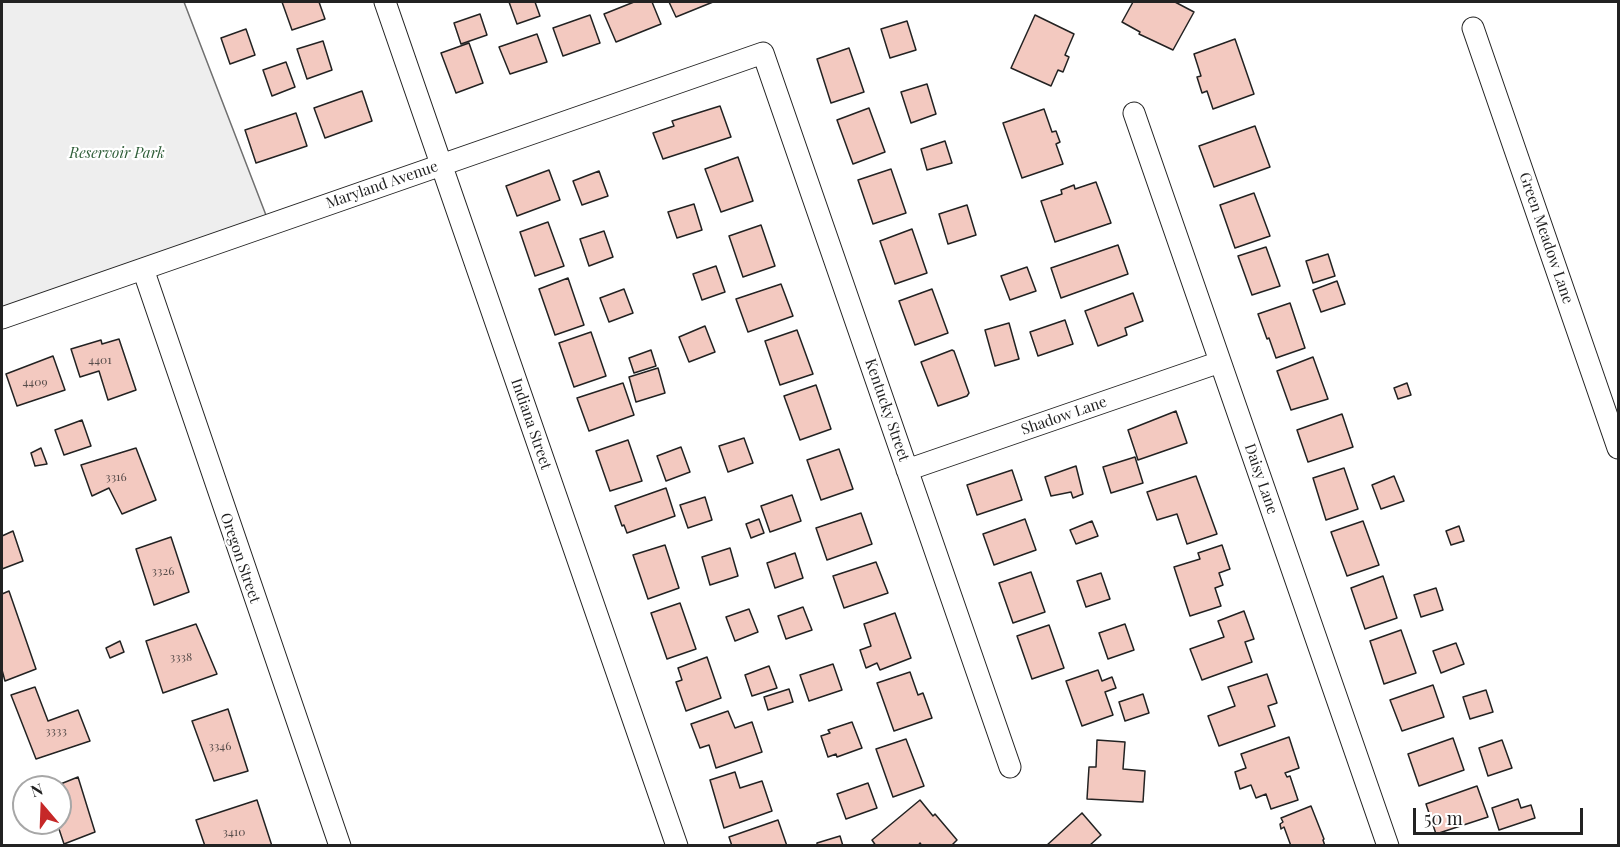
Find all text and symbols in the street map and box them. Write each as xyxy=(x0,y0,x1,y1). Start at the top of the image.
park label: Reservoir Park xyxy=(69,144,165,162)
street label: Maryland Avenue xyxy=(324,157,440,213)
street label: Green Meadow Lane xyxy=(1515,170,1577,306)
house number: 4401 xyxy=(88,353,112,367)
street label: Kentucky Street xyxy=(861,356,913,464)
house number: 4409 xyxy=(22,375,48,389)
street label: Indiana Street xyxy=(507,376,555,472)
street label: Shadow Lane xyxy=(1019,393,1109,439)
street label: Daisy Lane xyxy=(1241,441,1281,517)
house number: 3316 xyxy=(105,470,127,484)
street label: Oregon Street xyxy=(216,511,264,605)
house number: 3326 xyxy=(152,564,174,578)
house number: 3338 xyxy=(170,650,192,664)
house number: 3333 xyxy=(45,724,67,738)
house number: 3346 xyxy=(209,739,231,753)
north arrow xyxy=(12,775,72,835)
text: N xyxy=(28,778,46,801)
scale bar xyxy=(1416,796,1586,834)
text: 50 m xyxy=(1424,806,1463,830)
house number: 3410 xyxy=(223,825,245,839)

